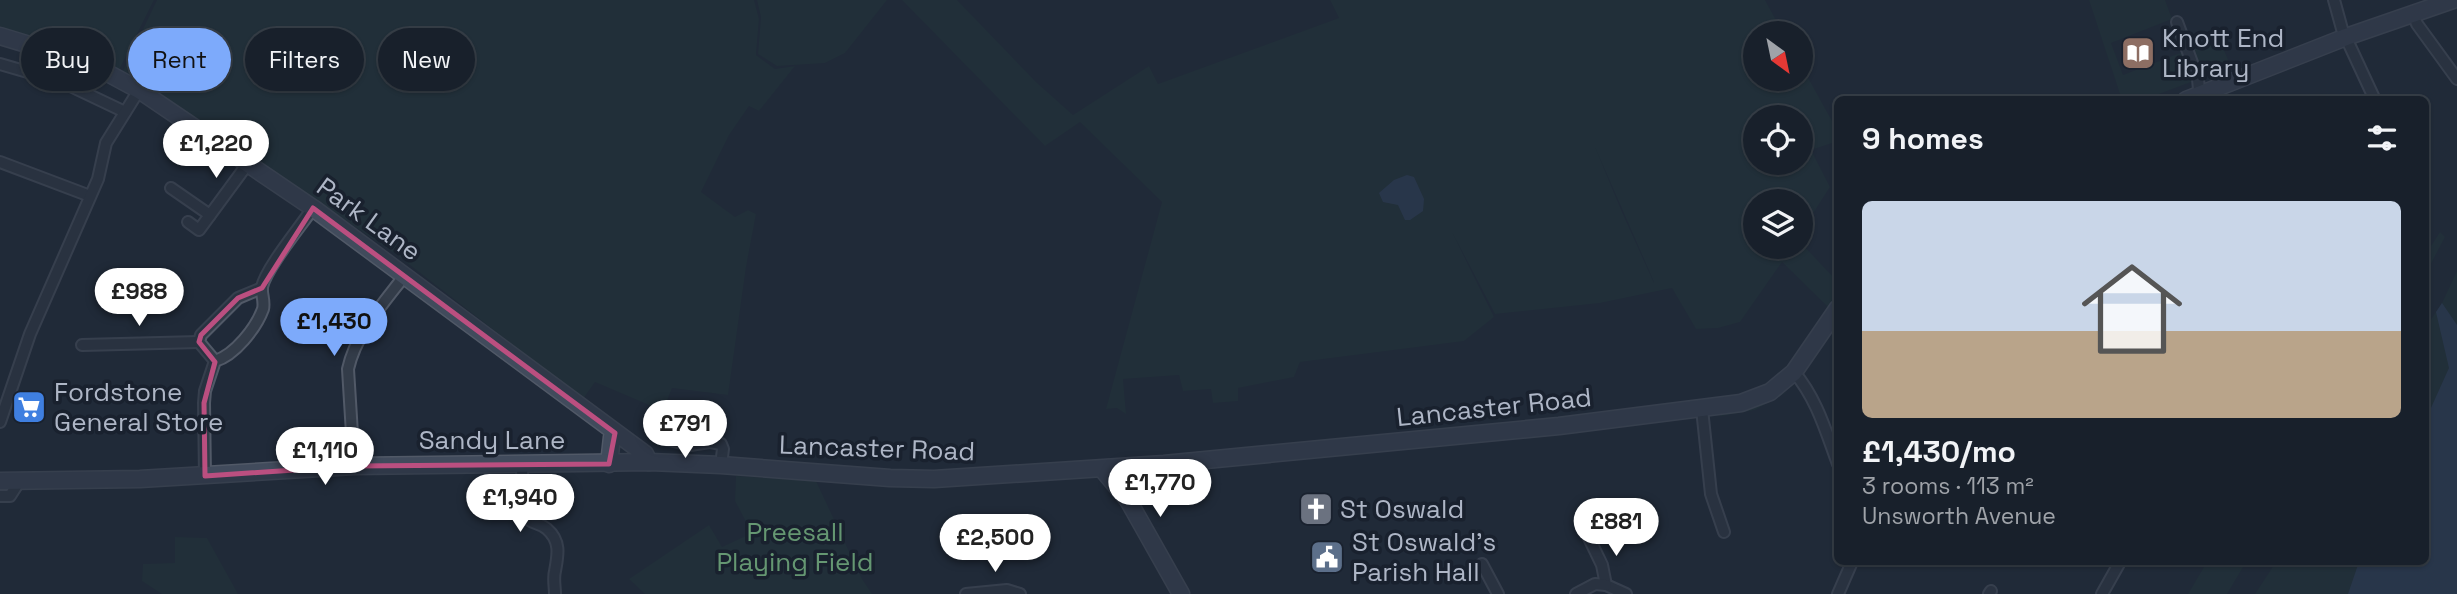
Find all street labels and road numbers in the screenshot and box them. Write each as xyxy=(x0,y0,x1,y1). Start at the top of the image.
street label: Park Lane xyxy=(310,170,428,268)
street label: Lancaster Road xyxy=(1395,380,1593,434)
street label: Sandy Lane xyxy=(419,423,565,457)
street label: Lancaster Road xyxy=(778,428,976,468)

